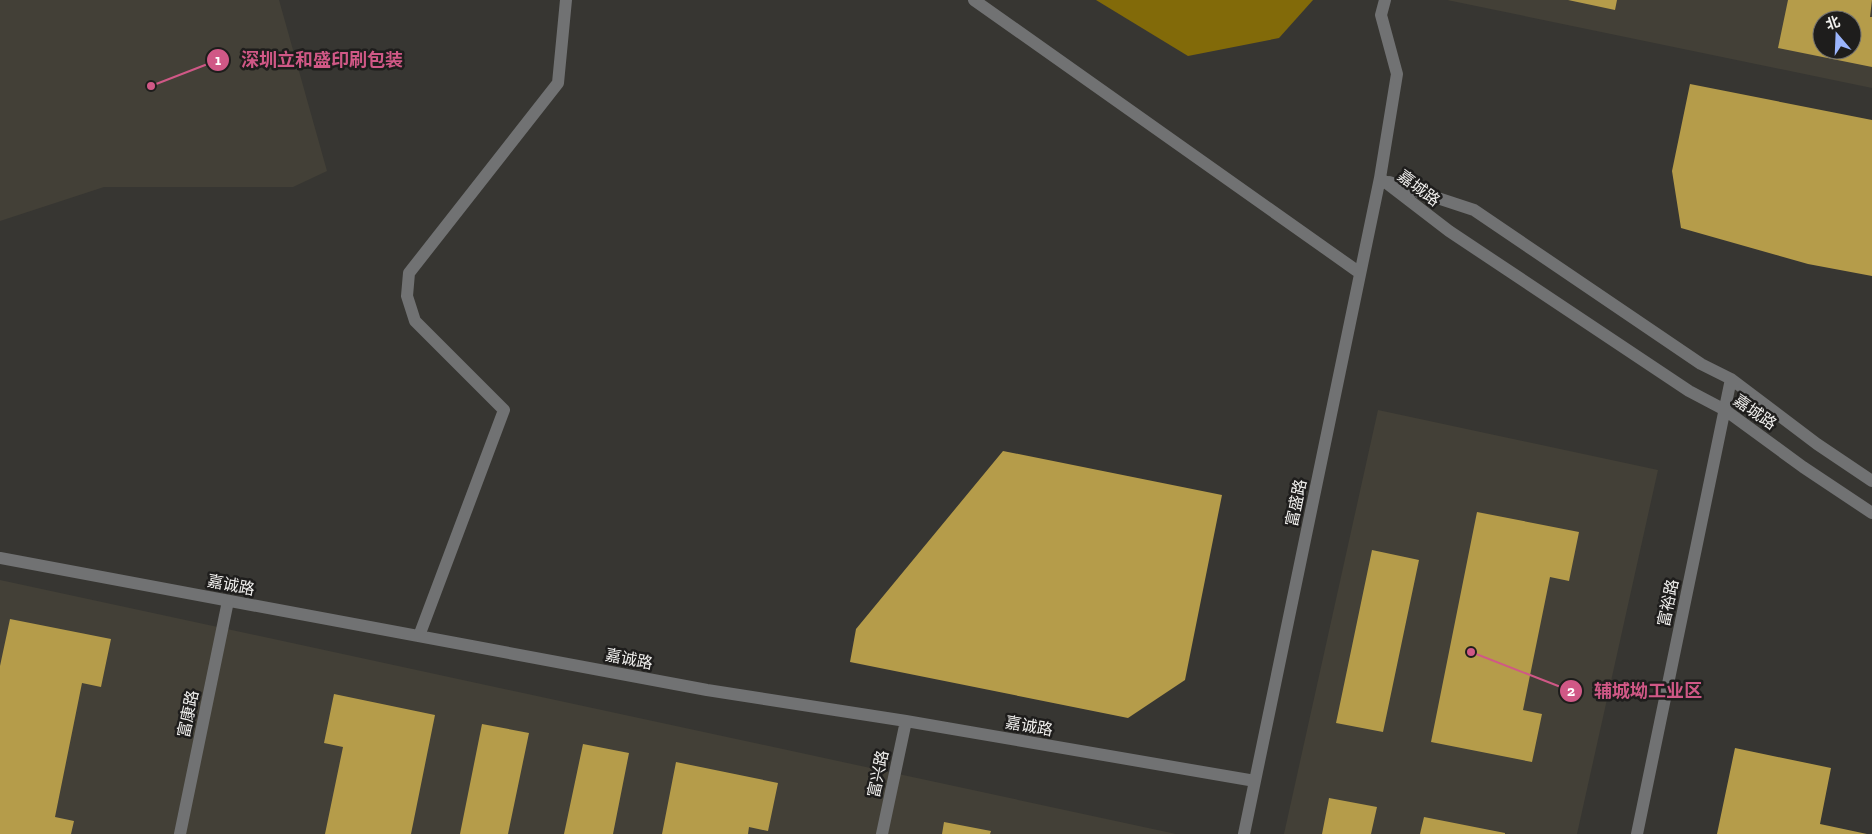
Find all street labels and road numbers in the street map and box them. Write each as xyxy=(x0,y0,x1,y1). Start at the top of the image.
street label: 嘉城路 xyxy=(1394,166,1444,210)
street label: 嘉城路 xyxy=(1730,390,1780,434)
street label: 富盛路 xyxy=(1282,478,1310,528)
street label: 嘉诚路 xyxy=(206,571,256,599)
street label: 富裕路 xyxy=(1654,578,1682,628)
street label: 嘉诚路 xyxy=(604,645,654,673)
street label: 富康路 xyxy=(174,689,202,739)
street label: 嘉诚路 xyxy=(1004,712,1054,740)
street label: 富兴路 xyxy=(864,749,892,799)

